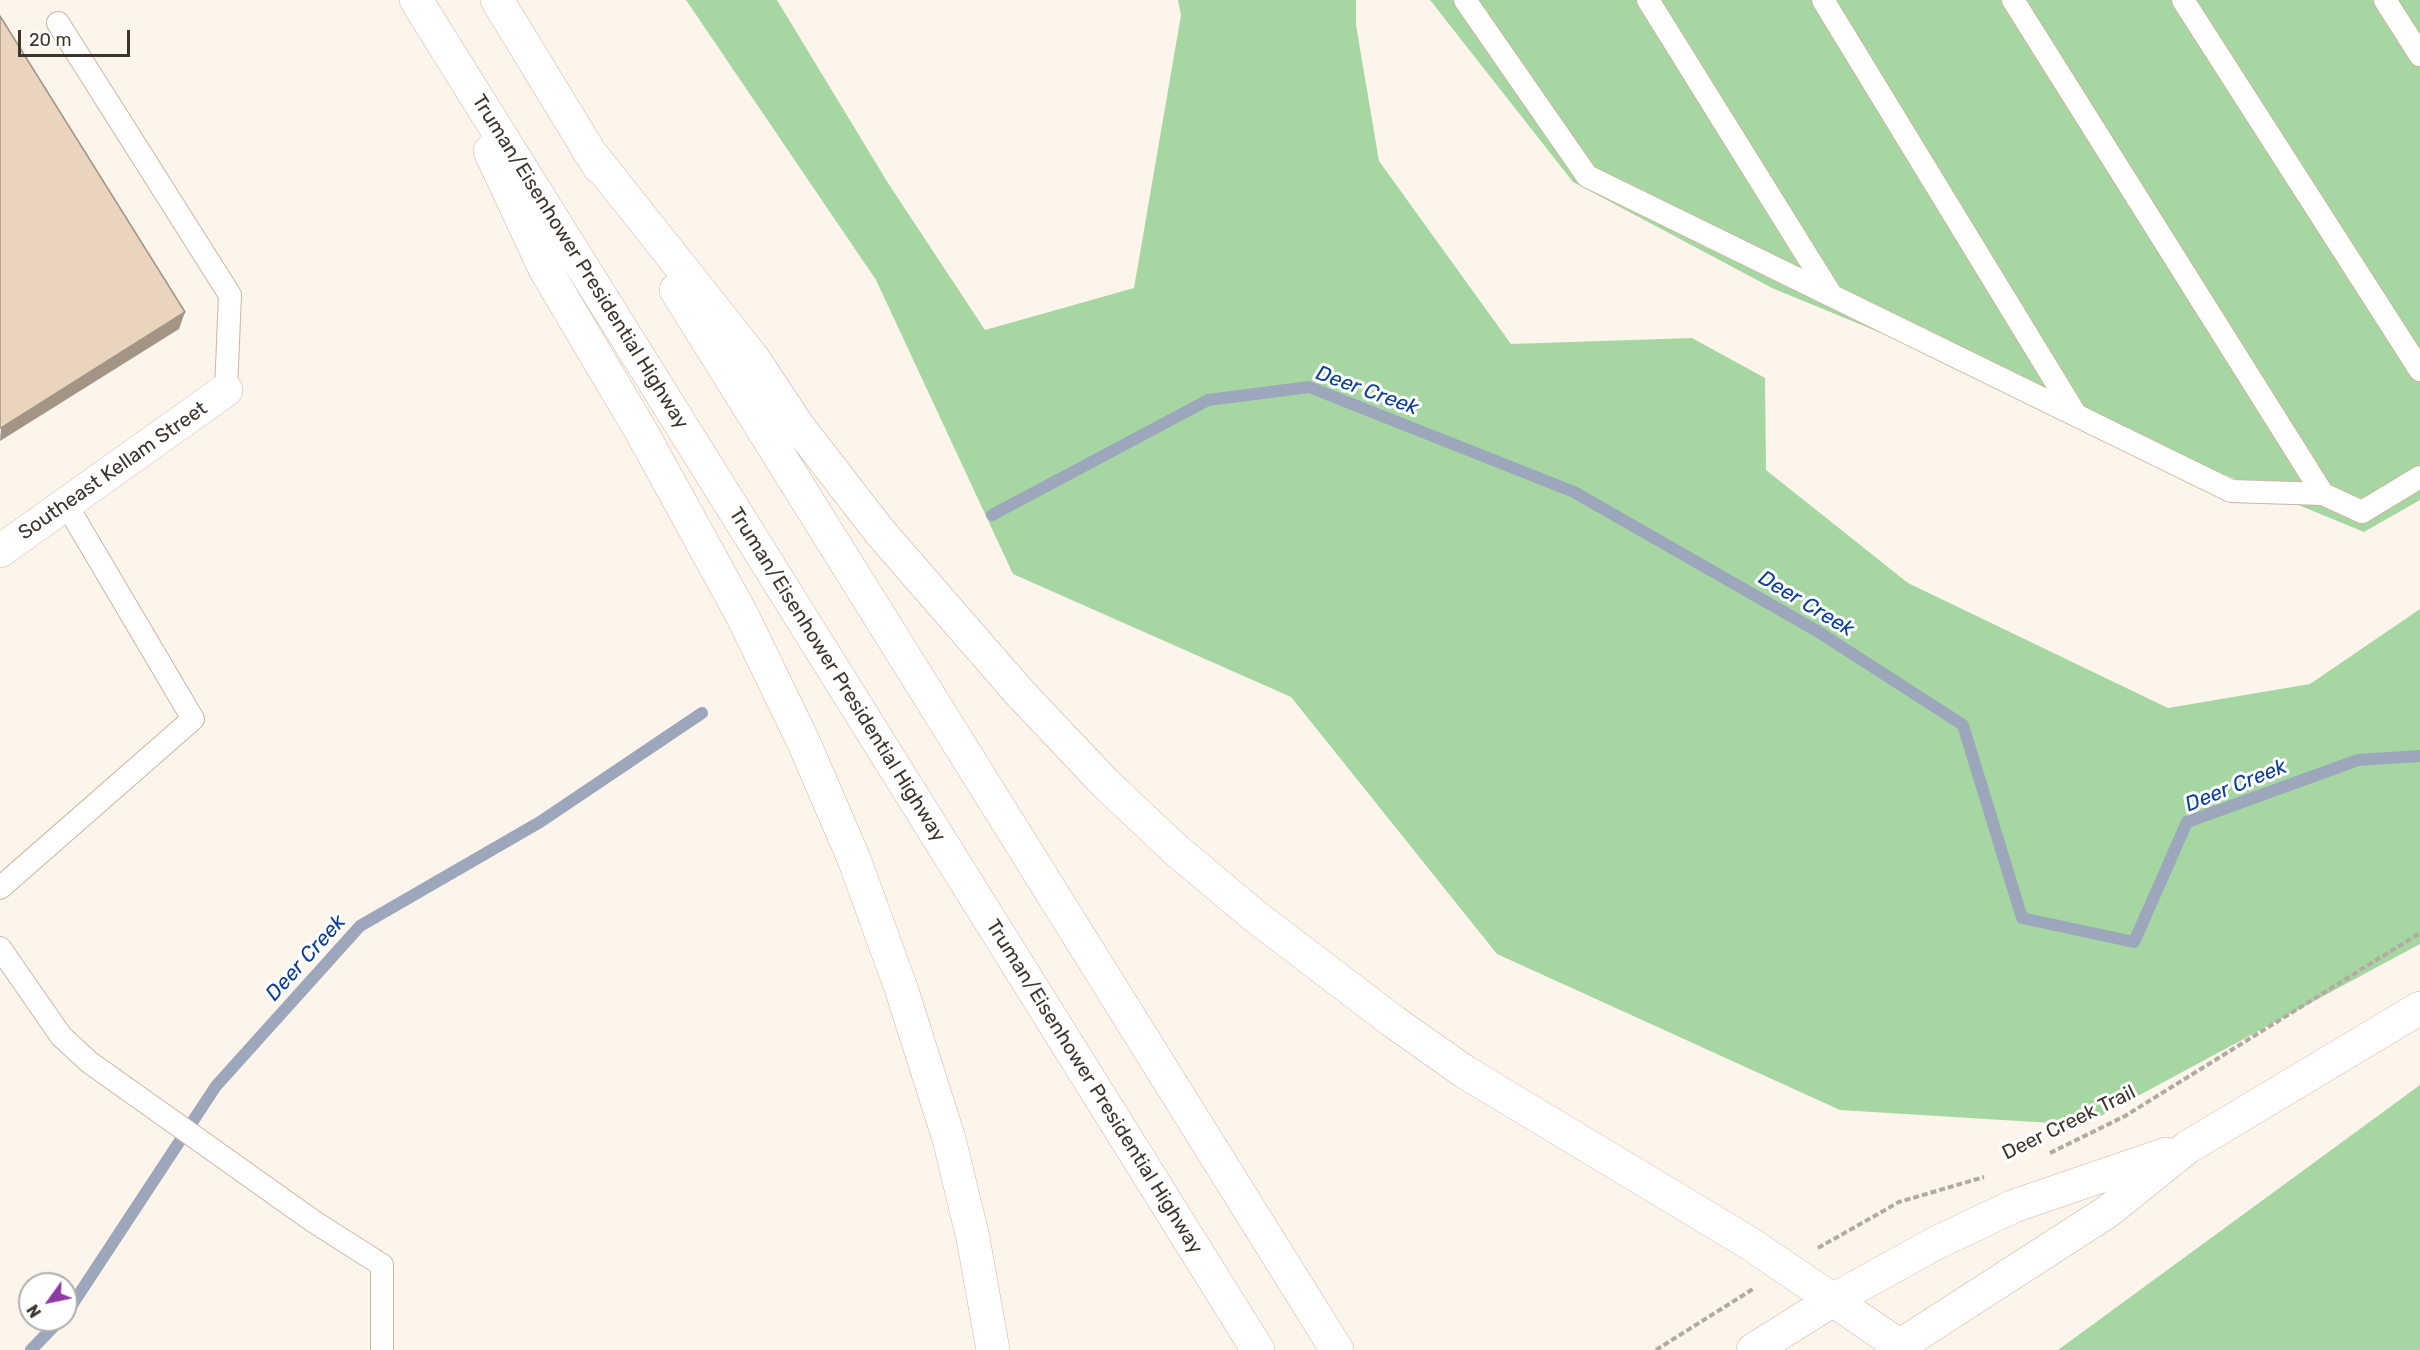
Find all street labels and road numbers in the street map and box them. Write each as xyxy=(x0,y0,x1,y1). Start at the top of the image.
street label: Truman/Eisenhower Presidential Highway xyxy=(467,90,693,434)
street label: Southeast Kellam Street xyxy=(14,397,212,545)
street label: Truman/Eisenhower Presidential Highway xyxy=(724,503,950,847)
street label: Truman/Eisenhower Presidential Highway xyxy=(981,915,1207,1259)
street label: Deer Creek Trail xyxy=(1999,1080,2139,1166)

